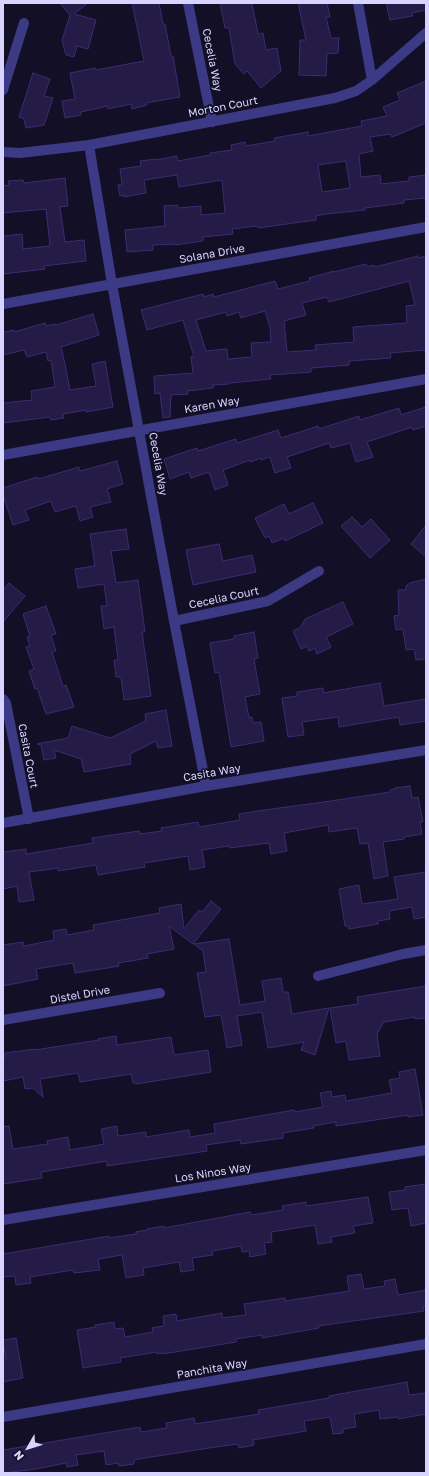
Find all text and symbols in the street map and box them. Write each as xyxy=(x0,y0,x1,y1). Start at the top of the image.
street label: Cecelia Way xyxy=(199,27,225,93)
street label: Morton Court xyxy=(187,94,259,120)
street label: Solana Drive xyxy=(178,242,246,266)
street label: Karen Way xyxy=(183,394,241,416)
street label: Cecelia Way xyxy=(146,431,170,497)
street label: Cecelia Court xyxy=(188,584,260,612)
street label: Casita Court xyxy=(15,723,41,789)
street label: Casita Way xyxy=(182,761,242,785)
street label: Distel Drive xyxy=(49,983,111,1007)
street label: Los Ninos Way xyxy=(174,1160,252,1186)
street label: Panchita Way xyxy=(176,1356,248,1382)
north arrow xyxy=(8,1428,48,1468)
text: N xyxy=(11,1449,26,1463)

